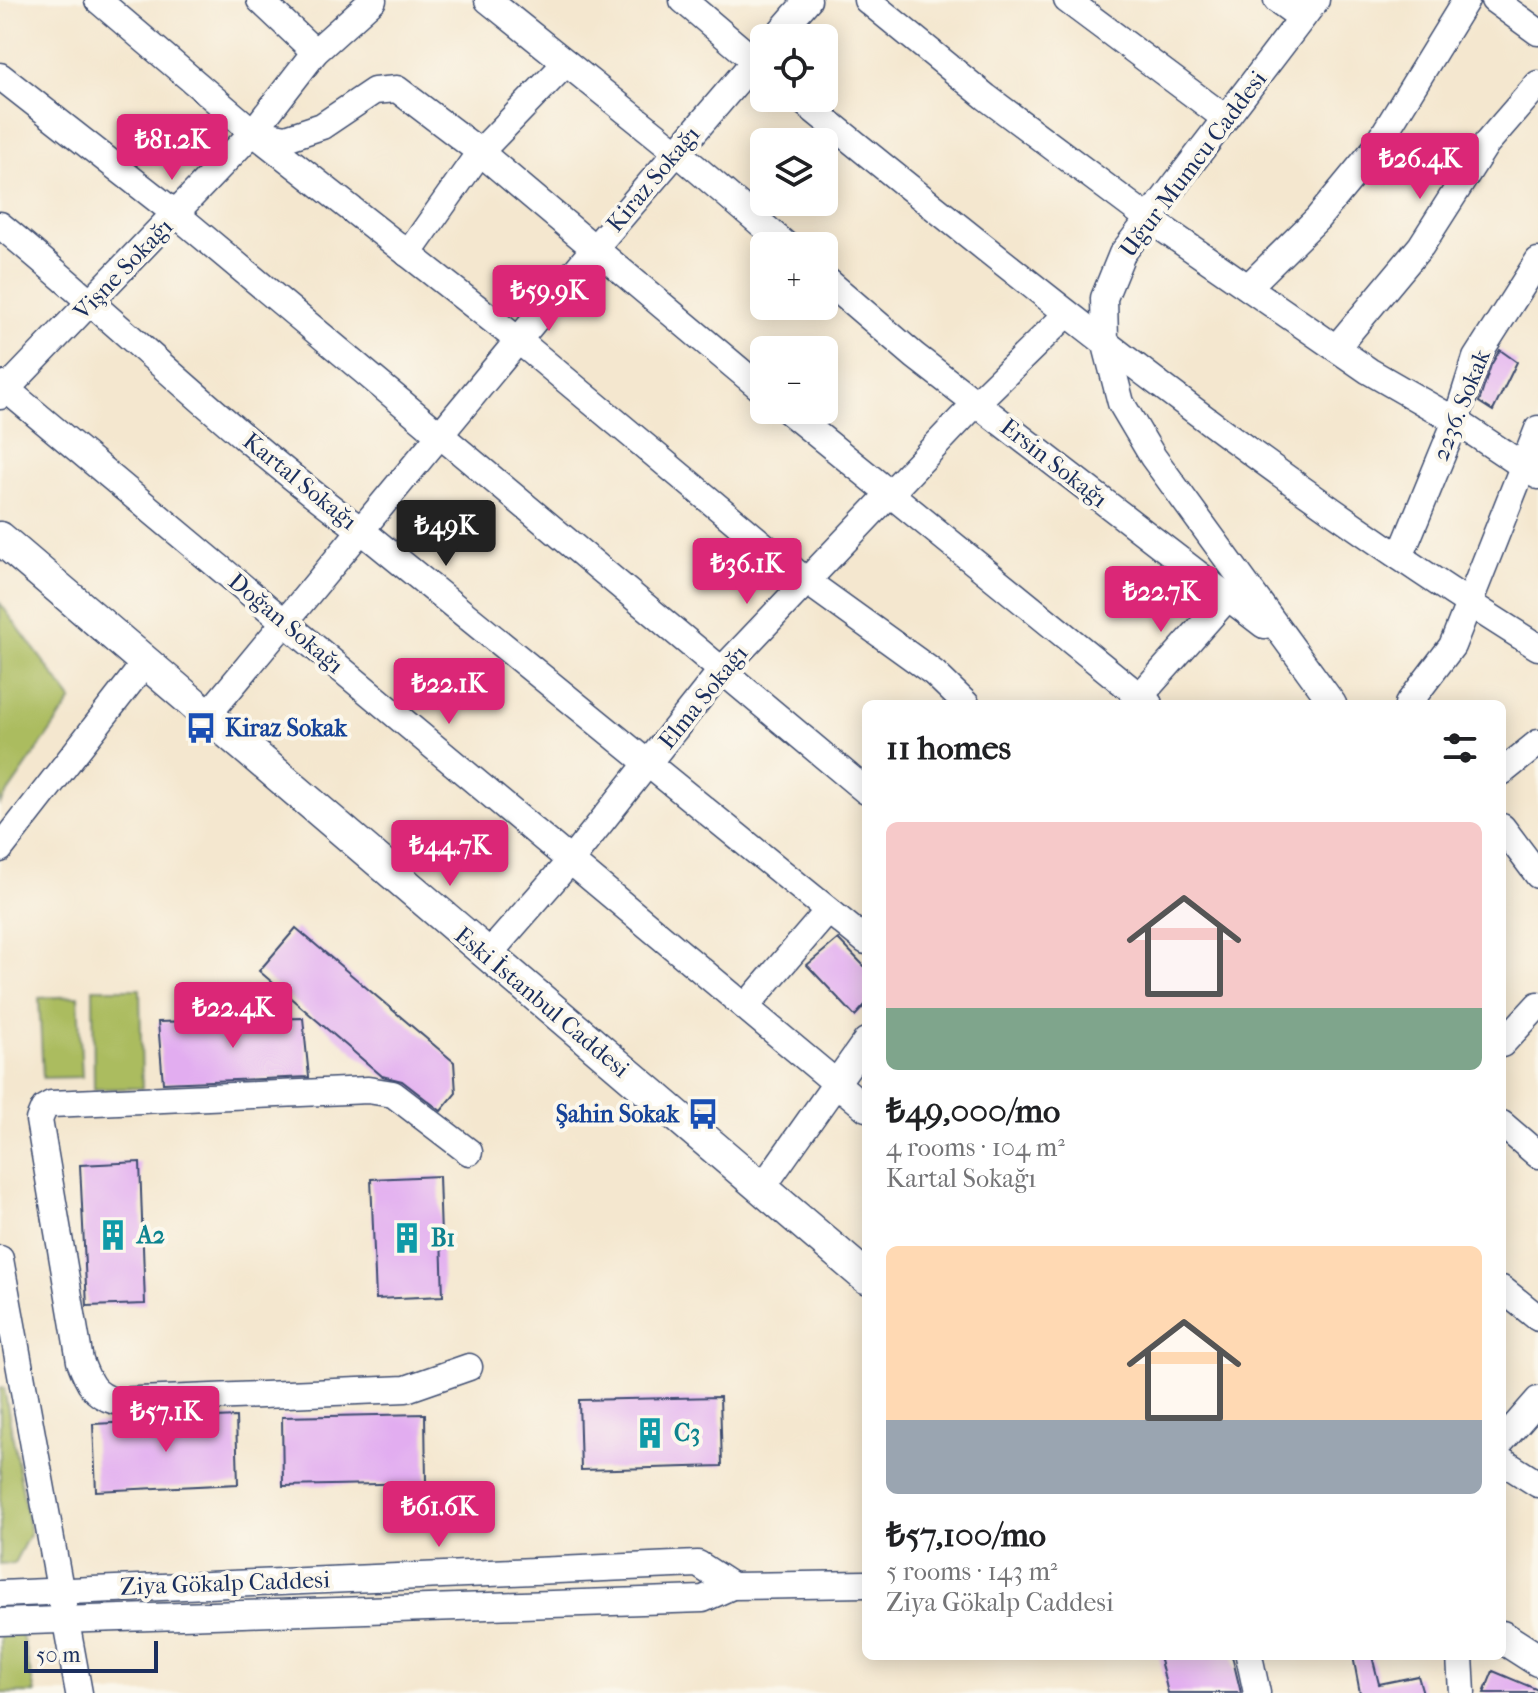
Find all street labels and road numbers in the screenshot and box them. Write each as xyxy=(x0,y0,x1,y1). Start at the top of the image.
street label: Uğur Mumcu Caddesi xyxy=(1114,65,1272,263)
street label: Kiraz Sokağı xyxy=(601,120,705,238)
street label: Vişne Sokağı xyxy=(67,212,179,327)
street label: 2236. Sokak xyxy=(1426,345,1496,465)
street label: Ersin Sokağı xyxy=(995,413,1113,513)
street label: Kartal Sokağı xyxy=(237,427,363,535)
street label: Doğan Sokağı xyxy=(223,567,349,679)
street label: Elma Sokağı xyxy=(653,640,753,754)
street label: Eski İstanbul Caddesi xyxy=(449,920,635,1083)
street label: Ziya Gökalp Caddesi xyxy=(120,1565,330,1601)

